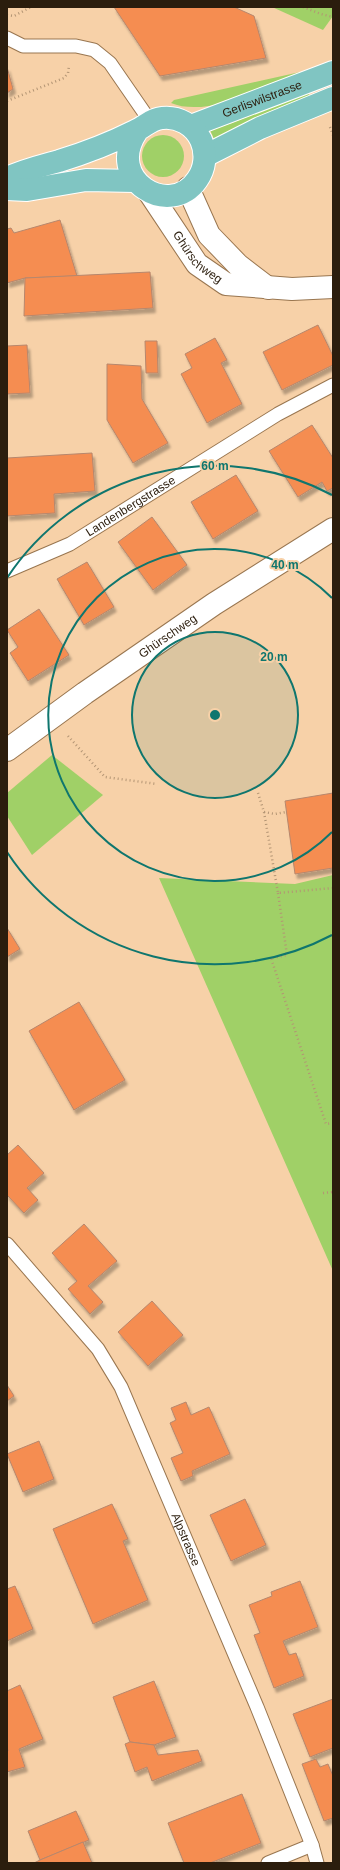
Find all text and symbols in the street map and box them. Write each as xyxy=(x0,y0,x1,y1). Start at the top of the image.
street label: Gerliswilstrasse xyxy=(220,77,304,120)
street label: Ghürschweg xyxy=(170,228,225,286)
text: 60 m xyxy=(201,459,229,473)
street label: Landenbergstrasse xyxy=(83,473,178,539)
text: 40 m xyxy=(271,558,299,572)
street label: Ghürschweg xyxy=(136,611,199,661)
text: 20 m xyxy=(260,650,288,664)
centre of rings xyxy=(208,708,222,722)
street label: Alpstrasse xyxy=(168,1511,203,1568)

